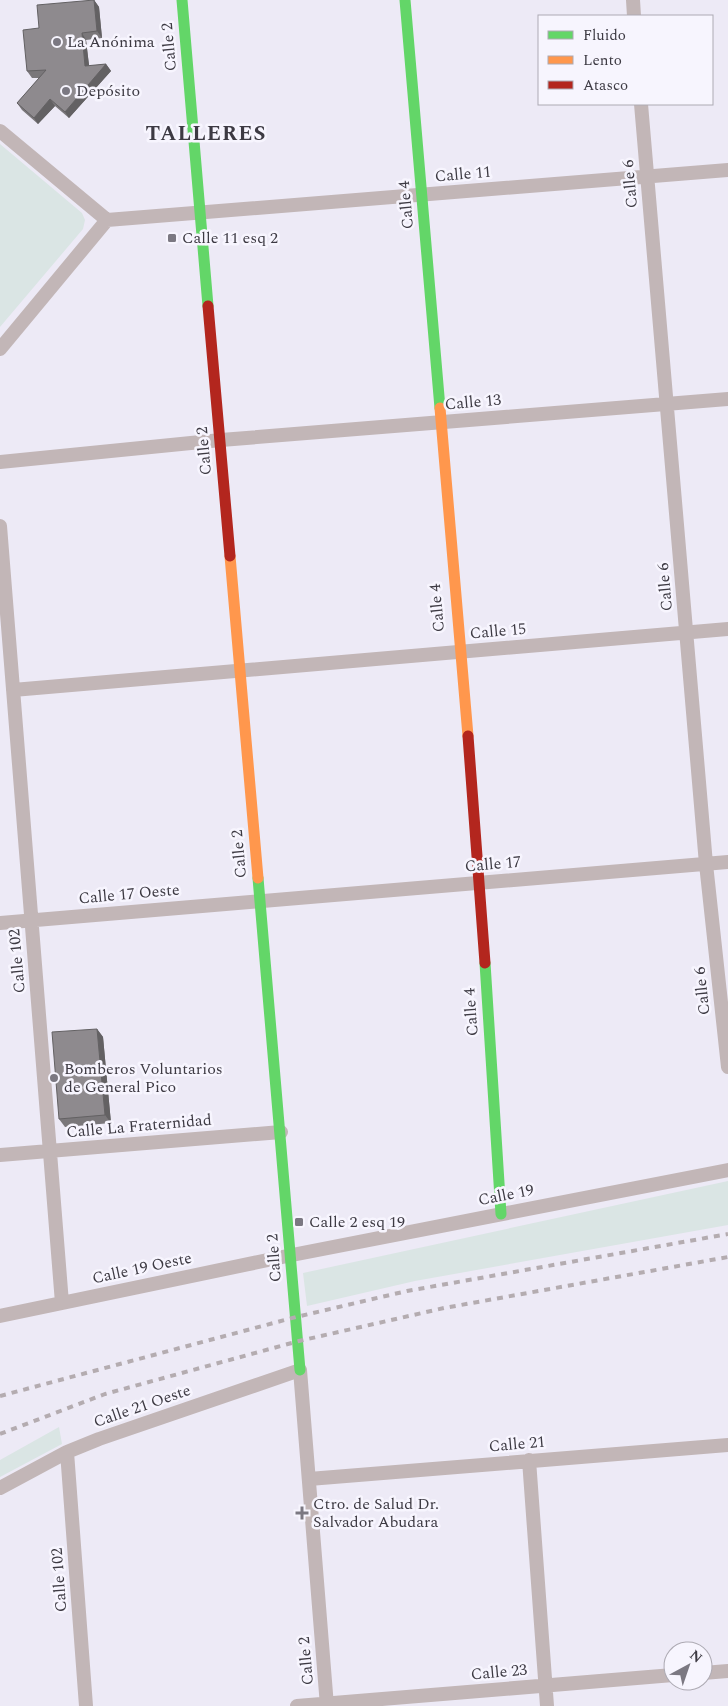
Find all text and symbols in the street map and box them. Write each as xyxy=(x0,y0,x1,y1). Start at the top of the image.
legend xyxy=(538,15,713,105)
street label: Calle 2 xyxy=(155,22,183,72)
text: Fluido xyxy=(583,24,626,47)
place label: La Anónima xyxy=(67,30,155,54)
marker: La Anónima xyxy=(51,36,63,48)
text: Lento xyxy=(583,49,622,72)
text: Atasco xyxy=(583,74,628,97)
place label: Depósito xyxy=(76,79,140,103)
marker: Depósito xyxy=(60,85,72,97)
district label: TALLERES xyxy=(145,118,267,150)
street label: Calle 6 xyxy=(616,159,644,209)
street label: Calle 11 xyxy=(434,160,492,188)
street label: Calle 4 xyxy=(392,180,420,230)
place label: Calle 11 esq 2 xyxy=(182,226,278,250)
marker: Calle 11 esq 2 xyxy=(166,232,178,244)
street label: Calle 13 xyxy=(444,388,502,416)
street label: Calle 2 xyxy=(190,426,218,476)
street label: Calle 6 xyxy=(651,562,679,612)
street label: Calle 4 xyxy=(423,583,451,633)
street label: Calle 15 xyxy=(469,617,527,645)
street label: Calle 2 xyxy=(225,829,253,879)
street label: Calle 17 xyxy=(464,850,522,878)
street label: Calle 17 Oeste xyxy=(77,878,181,910)
street label: Calle 102 xyxy=(2,928,32,994)
street label: Calle 6 xyxy=(688,966,716,1016)
street label: Calle 4 xyxy=(457,987,485,1037)
place label: Bomberos Voluntarios de General Pico xyxy=(64,1057,223,1099)
marker: Bomberos Voluntarios de General Pico xyxy=(48,1072,60,1084)
street label: Calle La Fraternidad xyxy=(65,1108,213,1144)
street label: Calle 19 xyxy=(476,1178,536,1212)
place label: Calle 2 esq 19 xyxy=(309,1210,405,1234)
marker: Calle 2 esq 19 xyxy=(293,1216,305,1228)
street label: Calle 2 xyxy=(260,1233,288,1283)
street label: Calle 19 Oeste xyxy=(90,1246,194,1290)
street label: Calle 21 Oeste xyxy=(90,1378,194,1434)
street label: Calle 21 xyxy=(488,1430,546,1458)
place label: Ctro. de Salud Dr. Salvador Abudara xyxy=(313,1492,439,1534)
marker: Ctro. de Salud Dr. Salvador Abudara xyxy=(295,1506,309,1520)
street label: Calle 102 xyxy=(45,1547,73,1613)
street label: Calle 2 xyxy=(292,1636,320,1686)
north arrow xyxy=(663,1641,713,1691)
text: N xyxy=(685,1645,707,1668)
street label: Calle 23 xyxy=(470,1658,528,1686)

